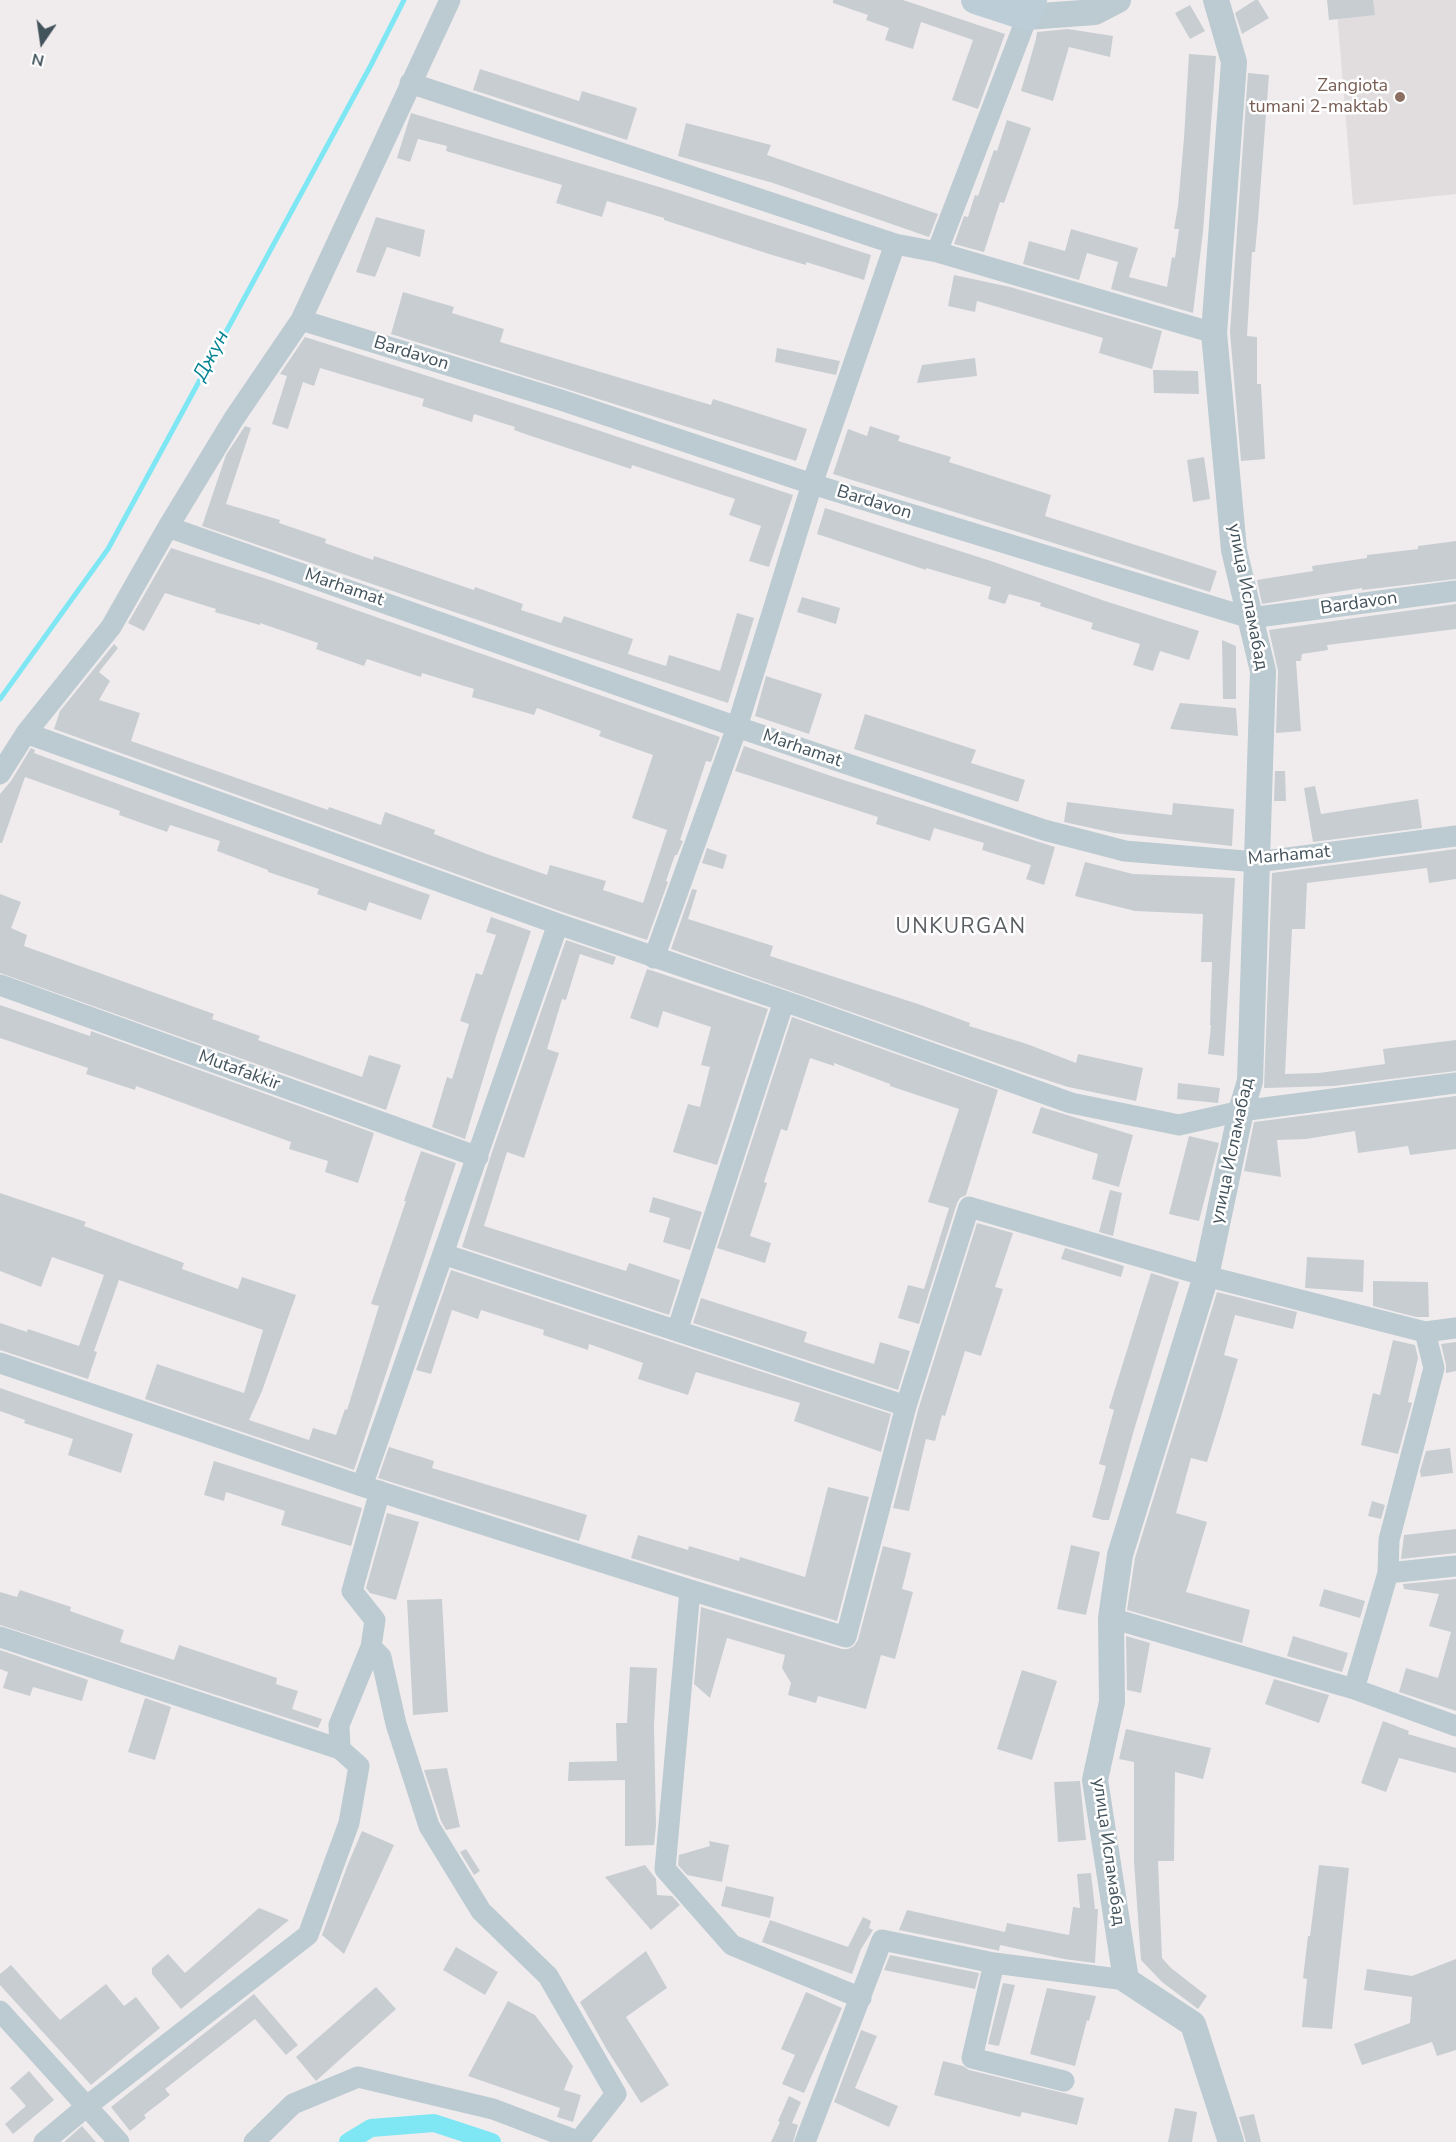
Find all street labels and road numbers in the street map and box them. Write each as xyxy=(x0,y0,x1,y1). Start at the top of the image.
street label: Bardavon xyxy=(371,332,451,376)
street label: Bardavon xyxy=(834,481,914,525)
street label: улица Исламабад xyxy=(1222,522,1272,672)
street label: Marhamat xyxy=(302,564,386,612)
street label: Bardavon xyxy=(1319,588,1399,620)
street label: Marhamat xyxy=(760,725,844,773)
street label: Marhamat xyxy=(1247,842,1331,870)
street label: Mutafakkir xyxy=(195,1046,283,1096)
street label: улица Исламабад xyxy=(1207,1076,1259,1226)
street label: улица Исламабад xyxy=(1087,1777,1129,1927)

